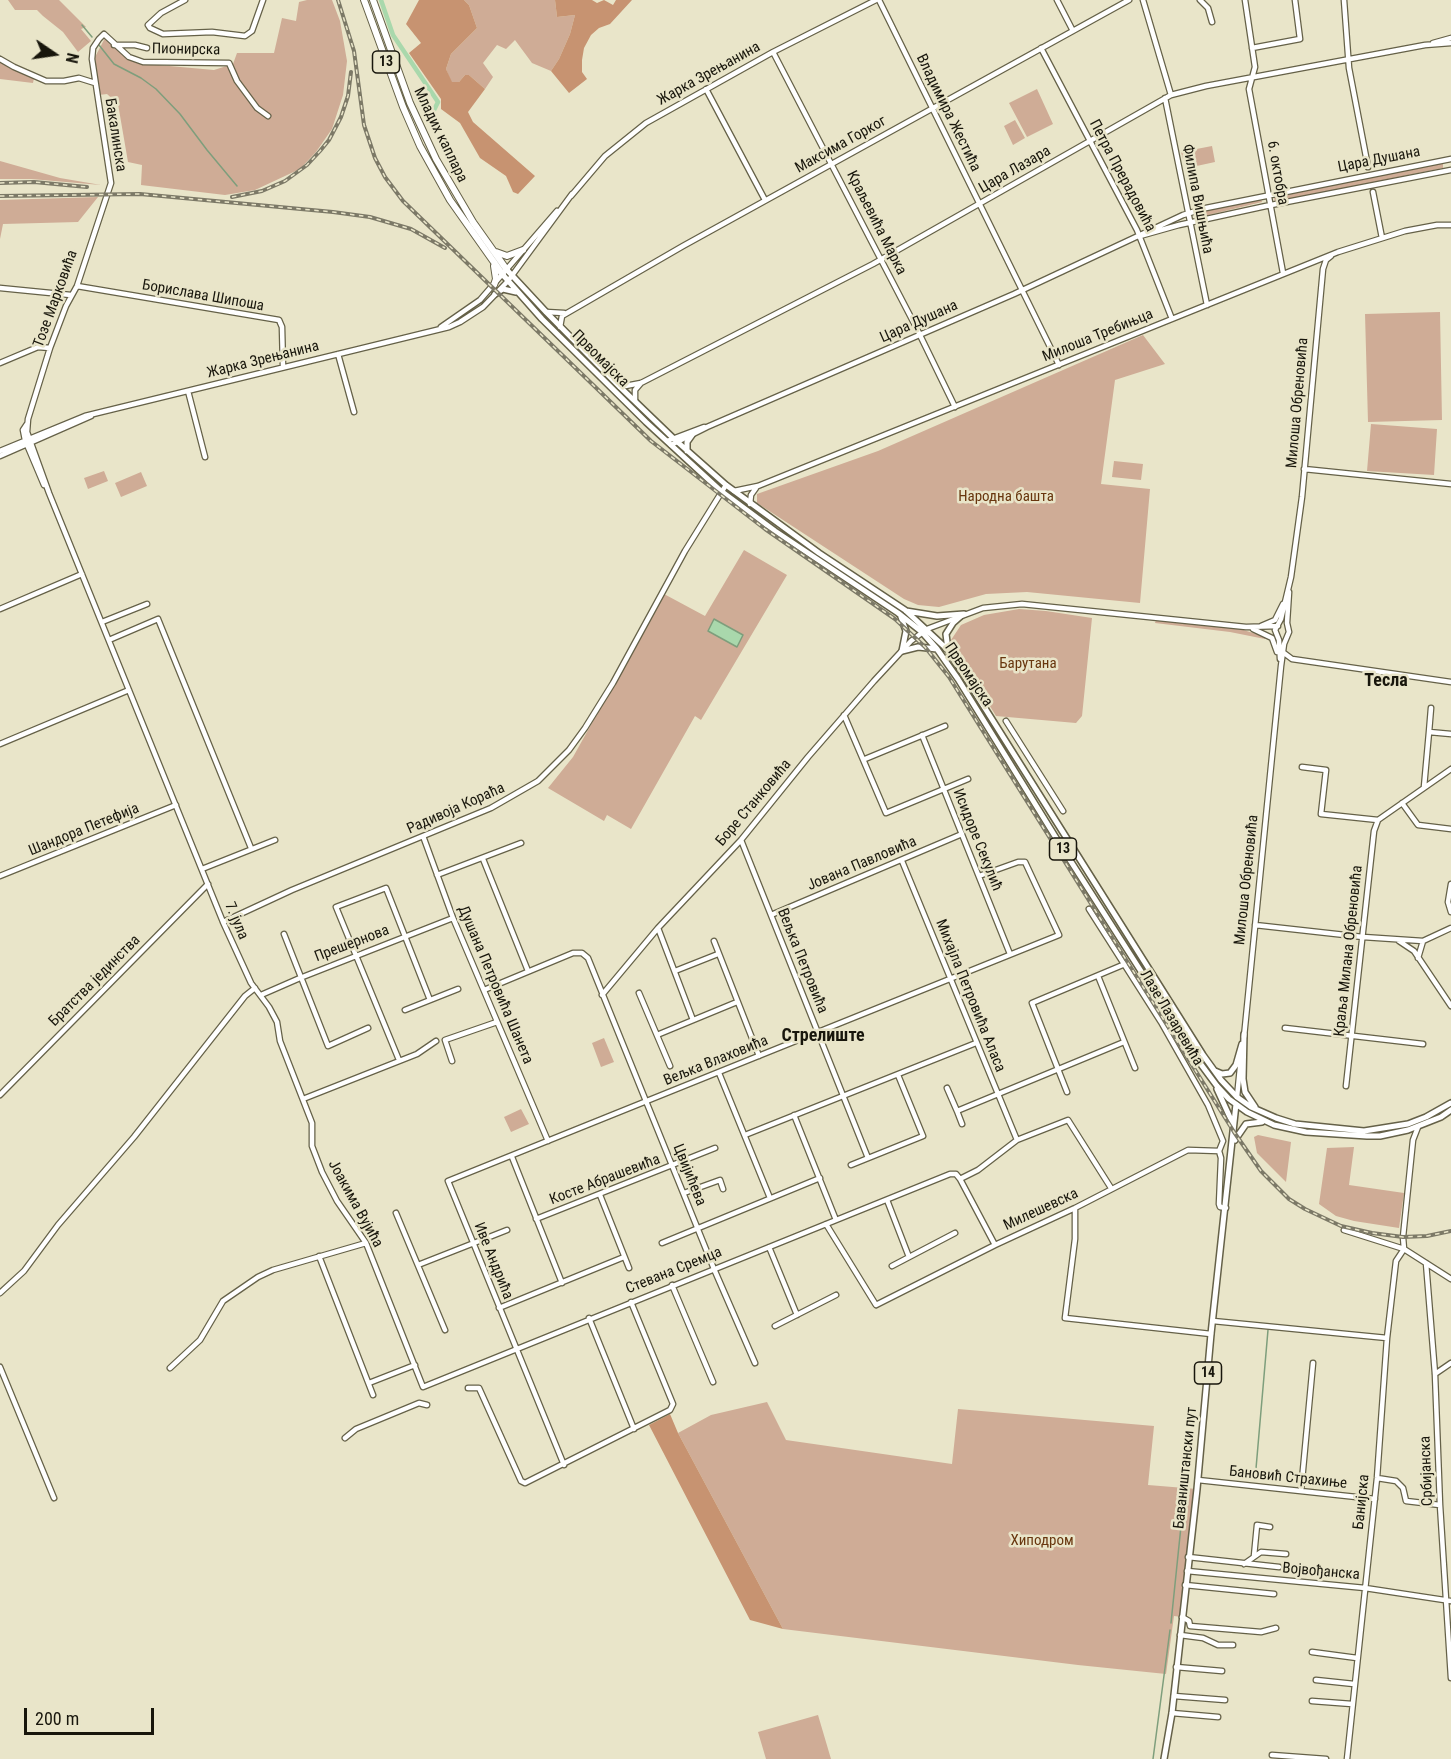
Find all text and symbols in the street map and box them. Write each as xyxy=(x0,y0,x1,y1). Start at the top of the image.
north arrow xyxy=(24,24,84,84)
street label: Жарка Зрењанина xyxy=(654,38,764,110)
street label: Пионирска xyxy=(152,40,220,60)
text: N xyxy=(62,51,82,65)
road number: 13 xyxy=(372,51,400,73)
street label: Владимира Жестића xyxy=(912,51,984,175)
street label: Младих каплара xyxy=(409,85,471,185)
street label: Бакалинска xyxy=(100,97,130,173)
street label: Максима Горког xyxy=(792,113,890,177)
street label: Петра Прерадовића xyxy=(1085,117,1159,235)
street label: 6. октобра xyxy=(1263,139,1291,207)
street label: Цара Лазара xyxy=(976,142,1054,198)
street label: Филипа Вишњића xyxy=(1178,143,1216,255)
street label: Цара Душана xyxy=(1336,143,1422,177)
street label: Краљевића Марка xyxy=(842,168,910,278)
street label: Тозе Марковића xyxy=(30,248,82,350)
street label: Борислава Шипоша xyxy=(141,276,265,316)
street label: Цара Душана xyxy=(877,297,961,347)
street label: Милоша Требињца xyxy=(1040,306,1156,366)
street label: Првомајска xyxy=(568,327,632,391)
street label: Жарка Зрењанина xyxy=(205,337,321,383)
street label: Милоша Обреновића xyxy=(1283,337,1313,469)
park label: Народна башта xyxy=(958,488,1054,506)
street label: Првомајска xyxy=(940,640,996,710)
park label: Барутана xyxy=(999,655,1057,673)
district label: Тесла xyxy=(1364,670,1408,692)
street label: Боре Станковића xyxy=(713,756,795,850)
street label: Радивоја Кораћа xyxy=(404,779,508,839)
street label: Исидоре Секулић xyxy=(948,786,1006,894)
street label: Шандора Петефија xyxy=(26,800,142,860)
street label: Милоша Обреновића xyxy=(1231,814,1263,946)
street label: Јована Павловића xyxy=(805,833,919,895)
road number: 13 xyxy=(1050,838,1076,860)
street label: Краља Милана Обреновића xyxy=(1331,864,1367,1038)
street label: 7. јула xyxy=(220,900,252,942)
street label: Душана Петровића Шанета xyxy=(453,903,537,1067)
street label: Вељка Петровића xyxy=(773,906,831,1016)
street label: Михајла Петровића Аласа xyxy=(931,917,1009,1075)
street label: Прешернова xyxy=(312,922,392,966)
street label: Братства јединства xyxy=(46,932,144,1030)
street label: Лазе Лазаревића xyxy=(1135,967,1207,1069)
district label: Стрелиште xyxy=(781,1025,865,1047)
street label: Вељка Влаховића xyxy=(661,1032,771,1090)
street label: Цвијићева xyxy=(668,1141,710,1209)
street label: Косте Абрашевића xyxy=(547,1151,663,1209)
street label: Јоакима Вујића xyxy=(324,1157,386,1251)
street label: Милешевска xyxy=(1001,1185,1081,1235)
street label: Иве Андрића xyxy=(469,1220,517,1302)
street label: Стевана Сремца xyxy=(623,1244,725,1298)
road number: 14 xyxy=(1194,1362,1222,1384)
street label: Баваништански пут xyxy=(1171,1406,1201,1530)
street label: Србијанска xyxy=(1417,1436,1437,1506)
street label: Бановић Страхиње xyxy=(1228,1463,1348,1493)
street label: Банијска xyxy=(1350,1474,1374,1530)
park label: Хиподром xyxy=(1010,1532,1074,1550)
street label: Војвођанска xyxy=(1282,1560,1360,1584)
scale bar xyxy=(27,1696,158,1734)
text: 200 m xyxy=(35,1708,79,1729)

